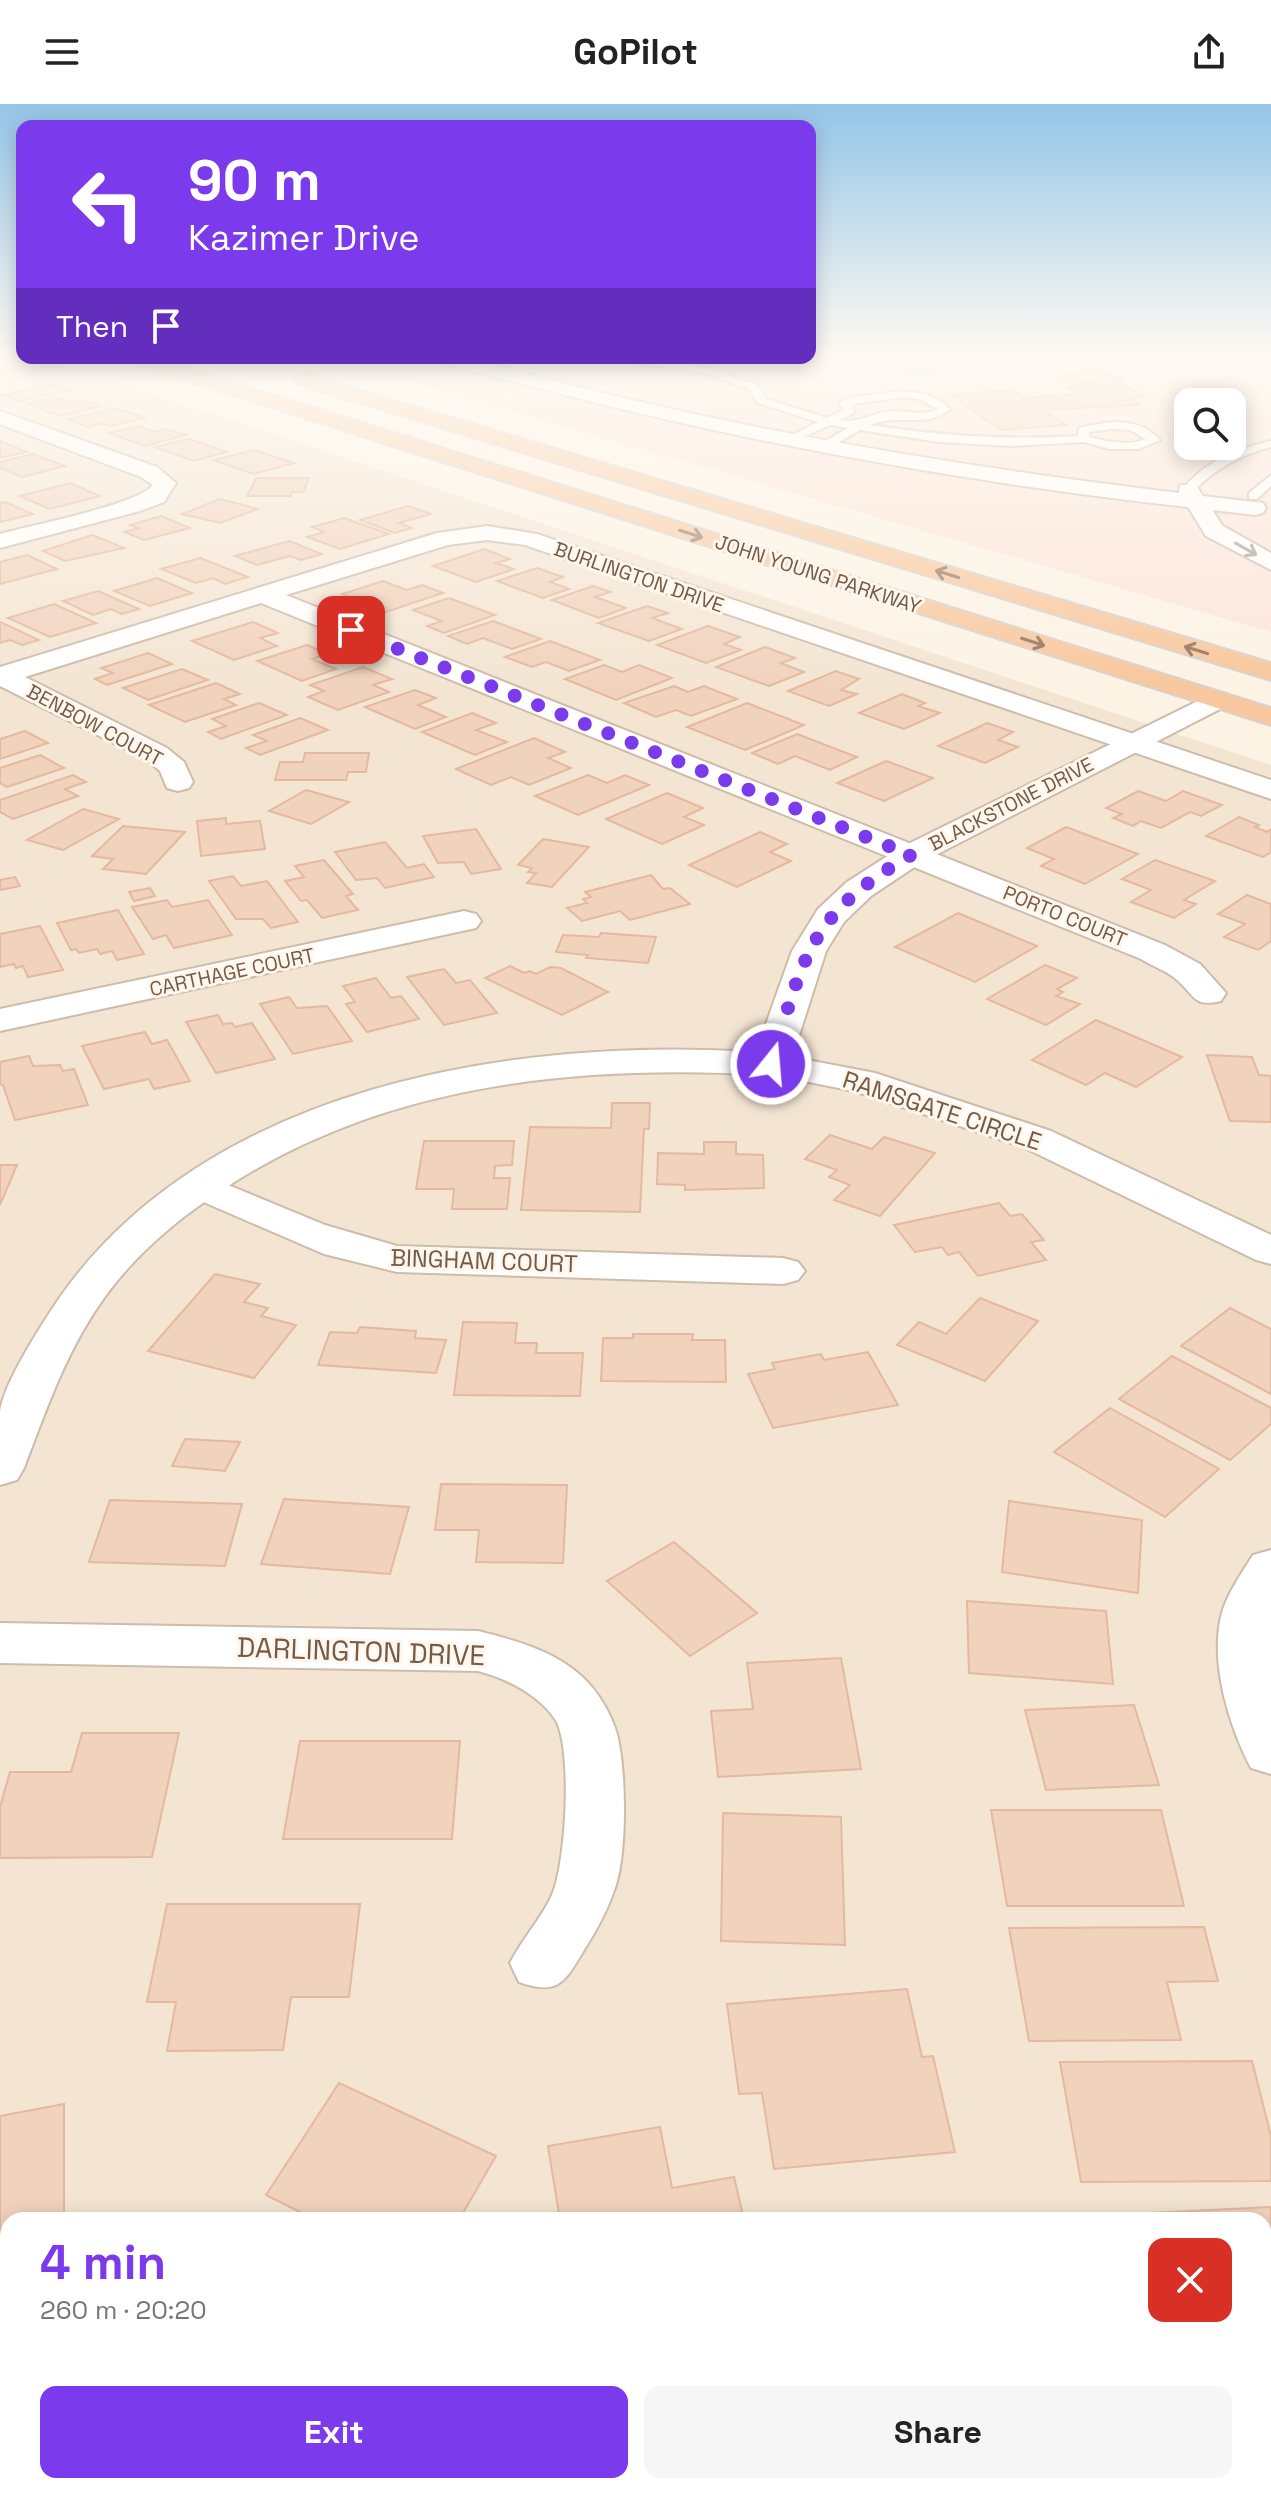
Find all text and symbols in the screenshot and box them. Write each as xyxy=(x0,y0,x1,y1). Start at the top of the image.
text: GoPilot xyxy=(573,29,698,75)
icon: menu xyxy=(40,30,84,74)
icon: share xyxy=(1187,30,1231,74)
text: 90 m xyxy=(188,145,321,216)
icon: left xyxy=(56,152,160,256)
text: Kazimer Drive xyxy=(188,215,420,261)
icon: arrive xyxy=(144,304,188,348)
text: Then xyxy=(56,307,128,346)
map controls xyxy=(1174,388,1246,460)
button: search xyxy=(1174,388,1246,460)
one-way arrow xyxy=(678,527,703,542)
street label: JOHN YOUNG PARKWAY xyxy=(712,528,924,620)
street label: BURLINGTON DRIVE xyxy=(550,536,728,618)
one-way arrow xyxy=(1234,541,1257,557)
one-way arrow xyxy=(935,566,961,581)
pin xyxy=(317,596,385,664)
icon: arrive xyxy=(329,608,373,652)
one-way arrow xyxy=(1019,635,1045,650)
one-way arrow xyxy=(1184,642,1210,657)
street label: BENBOW COURT xyxy=(22,678,168,772)
street label: BLACKSTONE DRIVE xyxy=(924,751,1098,857)
street label: PORTO COURT xyxy=(999,879,1131,953)
street label: CARTHAGE COURT xyxy=(147,942,317,1002)
position arrow xyxy=(729,1022,813,1106)
street label: RAMSGATE CIRCLE xyxy=(839,1064,1045,1157)
street label: BINGHAM COURT xyxy=(390,1242,578,1279)
street label: DARLINGTON DRIVE xyxy=(236,1629,486,1673)
text: 4 min xyxy=(40,2232,166,2293)
button: close xyxy=(1148,2238,1232,2322)
text: 260 m · 20:20 xyxy=(40,2293,207,2327)
button: Exit xyxy=(40,2386,628,2478)
button: Share xyxy=(644,2386,1232,2478)

